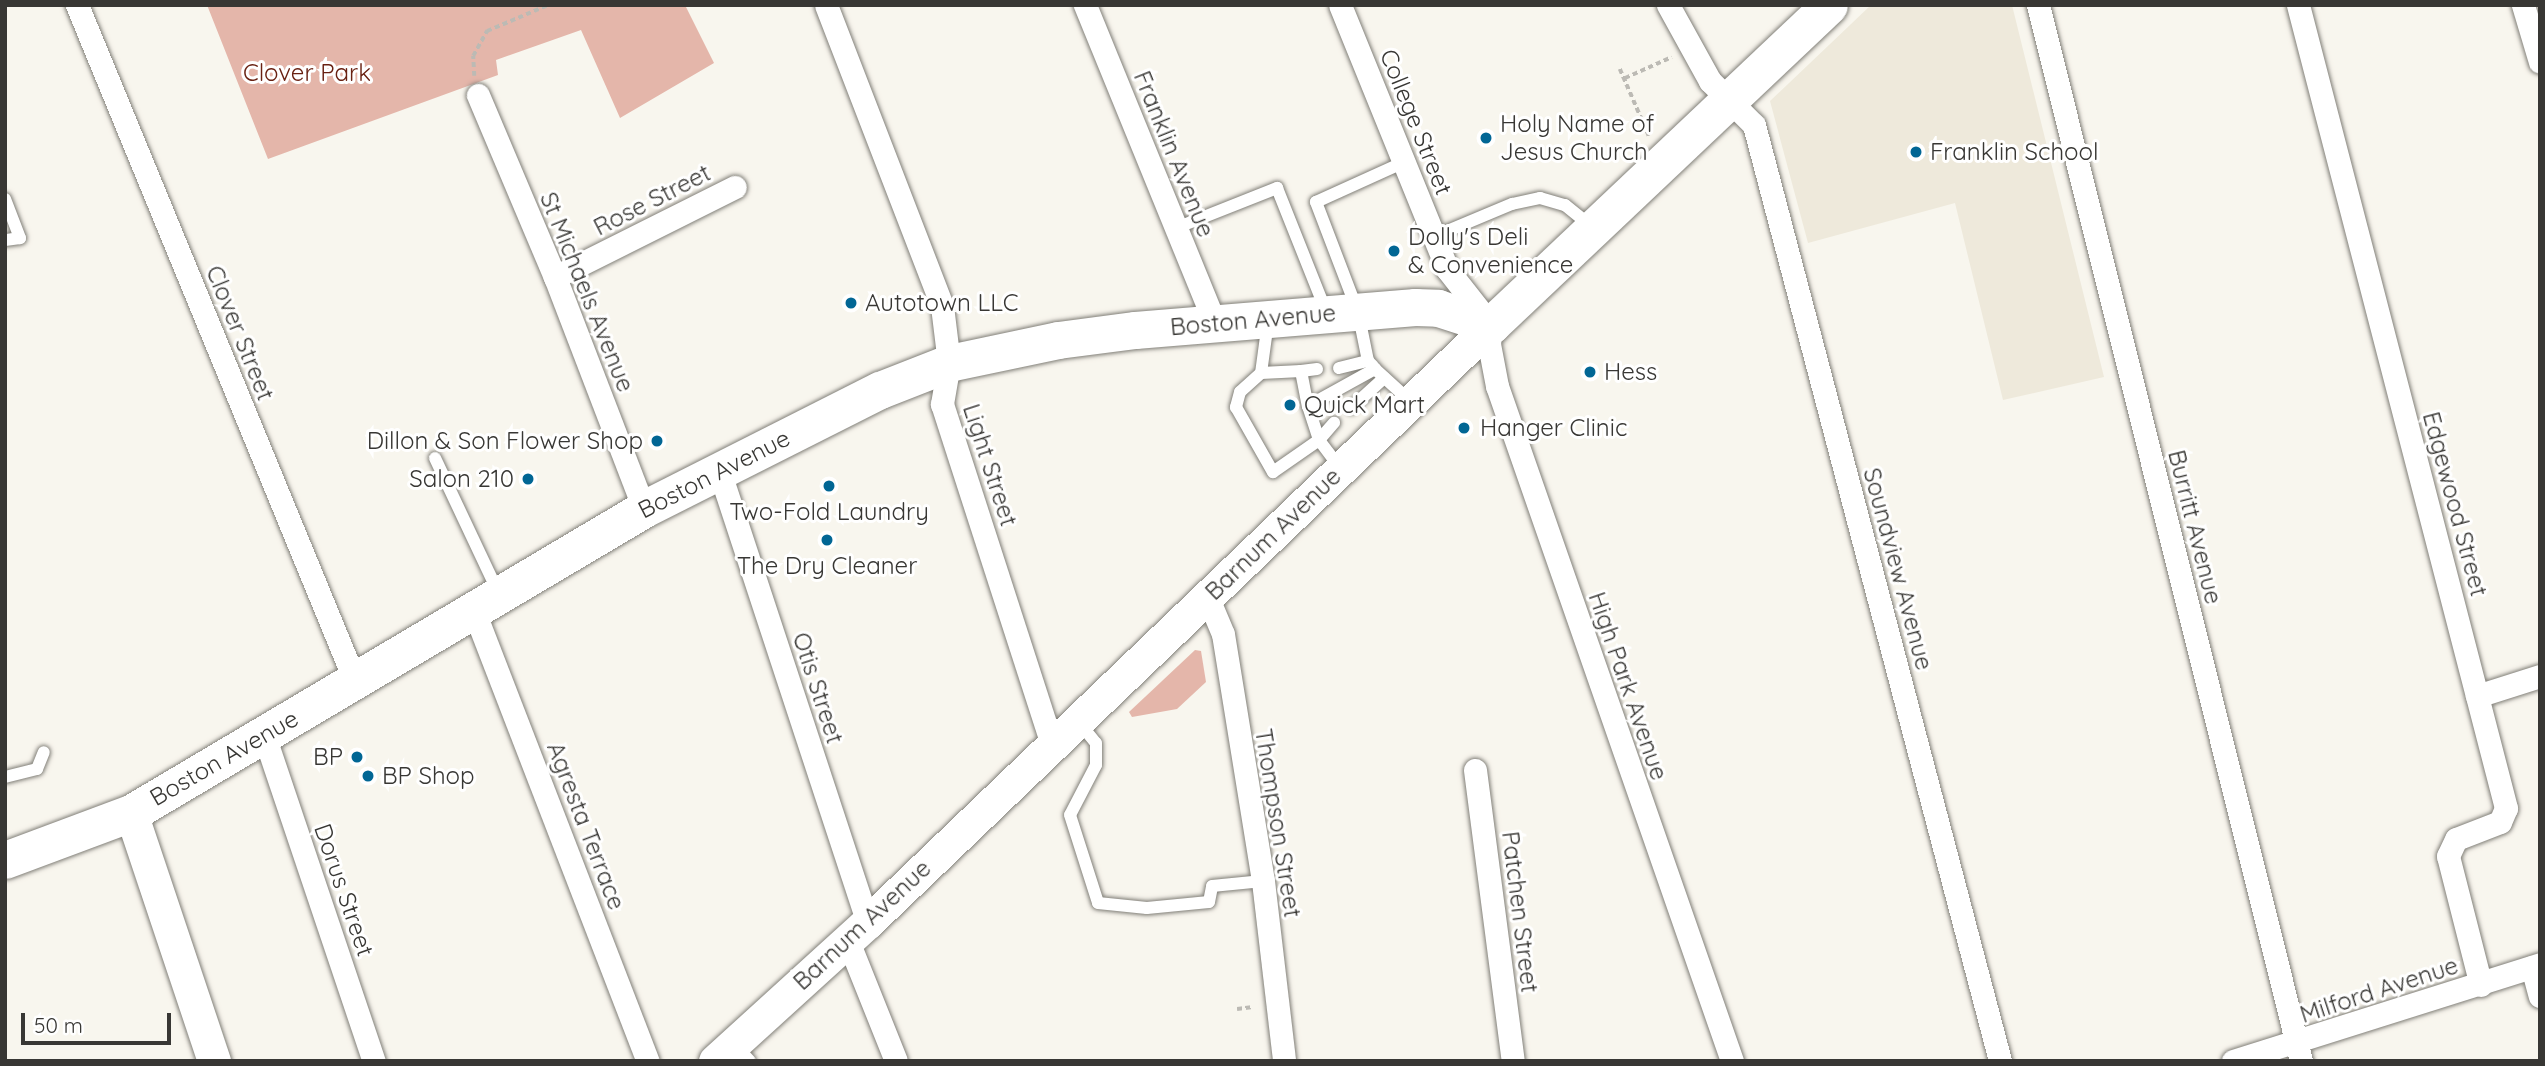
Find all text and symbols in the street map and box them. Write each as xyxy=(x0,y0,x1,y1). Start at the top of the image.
street label: College Street xyxy=(1374,45,1458,199)
park label: Clover Park xyxy=(243,59,371,87)
street label: Franklin Avenue xyxy=(1128,67,1220,241)
place label: Holy Name of Jesus Church xyxy=(1500,110,1654,166)
marker: Holy Name of Jesus Church xyxy=(1478,130,1494,146)
place label: Franklin School xyxy=(1930,138,2099,166)
marker: Franklin School xyxy=(1908,144,1924,160)
street label: Rose Street xyxy=(589,158,715,242)
street label: St Michaels Avenue xyxy=(534,188,640,396)
place label: Dolly's Deli & Convenience xyxy=(1408,223,1573,279)
marker: Dolly's Deli & Convenience xyxy=(1386,243,1402,259)
street label: Clover Street xyxy=(200,261,280,405)
place label: Autotown LLC xyxy=(865,289,1018,317)
marker: Autotown LLC xyxy=(843,295,859,311)
street label: Boston Avenue xyxy=(1169,298,1337,342)
place label: Hess xyxy=(1604,358,1657,386)
marker: Hess xyxy=(1582,364,1598,380)
place label: Quick Mart xyxy=(1304,391,1425,419)
marker: Quick Mart xyxy=(1282,397,1298,413)
street label: Light Street xyxy=(957,400,1023,530)
street label: Edgewood Street xyxy=(2417,409,2493,599)
place label: Hanger Clinic xyxy=(1480,414,1627,442)
marker: Hanger Clinic xyxy=(1454,418,1474,438)
street label: Boston Avenue xyxy=(633,423,795,525)
place label: Dillon & Son Flower Shop xyxy=(367,427,643,455)
marker: Dillon & Son Flower Shop xyxy=(649,433,665,449)
street label: Burritt Avenue xyxy=(2162,447,2228,607)
street label: Barnum Avenue xyxy=(1199,462,1347,606)
place label: Salon 210 xyxy=(409,465,514,493)
street label: Soundview Avenue xyxy=(1857,465,1939,673)
marker: Salon 210 xyxy=(520,471,536,487)
marker: Two-Fold Laundry xyxy=(821,478,837,494)
place label: Two-Fold Laundry xyxy=(729,498,929,526)
marker: The Dry Cleaner xyxy=(819,532,835,548)
place label: The Dry Cleaner xyxy=(737,552,917,580)
street label: High Park Avenue xyxy=(1582,588,1674,784)
street label: Otis Street xyxy=(787,629,849,747)
street label: Boston Avenue xyxy=(145,704,303,812)
street label: Thompson Street xyxy=(1249,727,1307,919)
street label: Agresta Terrace xyxy=(541,738,631,914)
place label: BP xyxy=(313,743,343,771)
marker: BP xyxy=(349,749,365,765)
place label: BP Shop xyxy=(382,762,475,790)
marker: BP Shop xyxy=(360,768,376,784)
street label: Dorus Street xyxy=(308,820,380,960)
street label: Patchen Street xyxy=(1496,830,1544,994)
street label: Barnum Avenue xyxy=(787,854,937,996)
street label: Milford Avenue xyxy=(2296,951,2462,1029)
scale bar xyxy=(24,1000,175,1044)
text: 50 m xyxy=(34,1012,83,1038)

